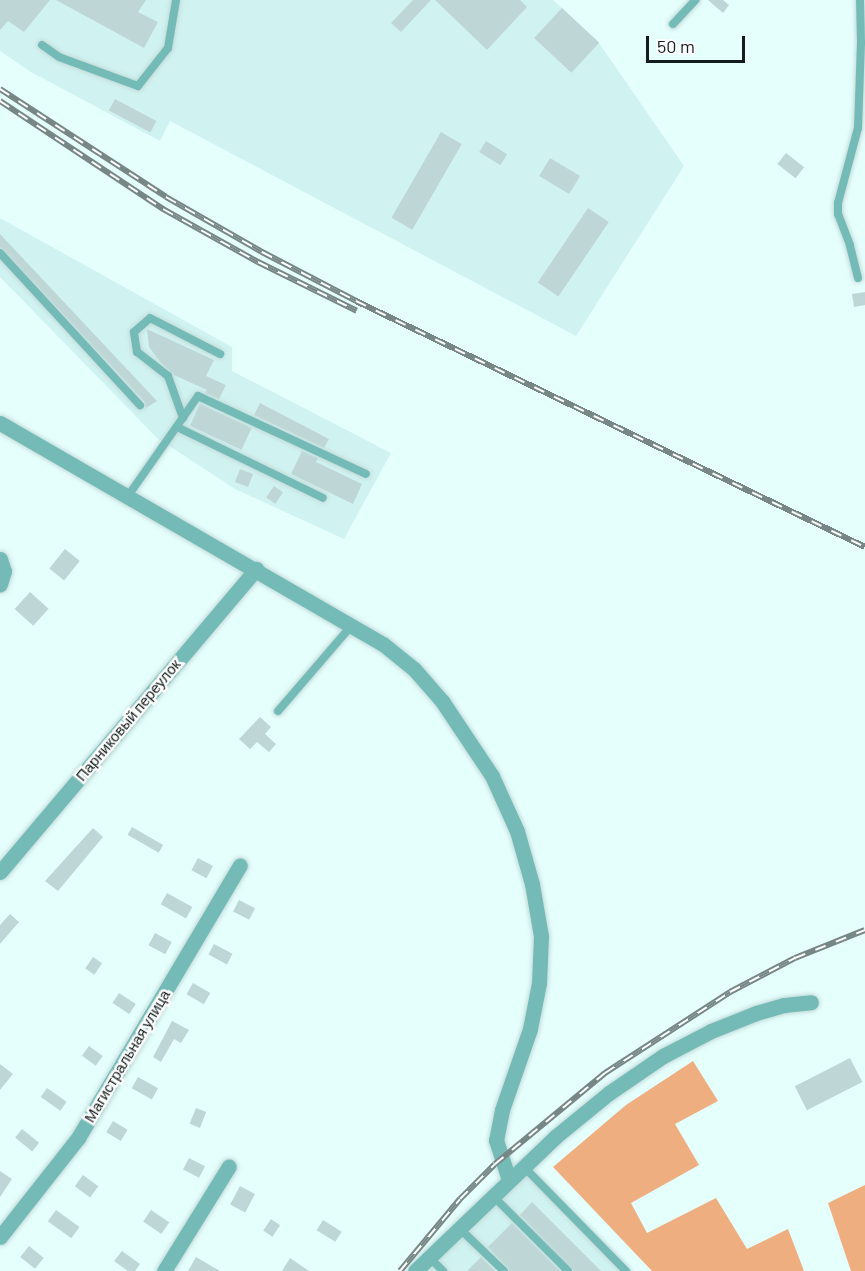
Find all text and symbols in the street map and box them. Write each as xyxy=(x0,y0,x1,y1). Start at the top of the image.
scale bar xyxy=(649,24,748,62)
text: 50 m xyxy=(657,35,695,57)
street label: Парниковый переулок xyxy=(72,655,184,785)
street label: Магистральная улица xyxy=(80,986,174,1126)

